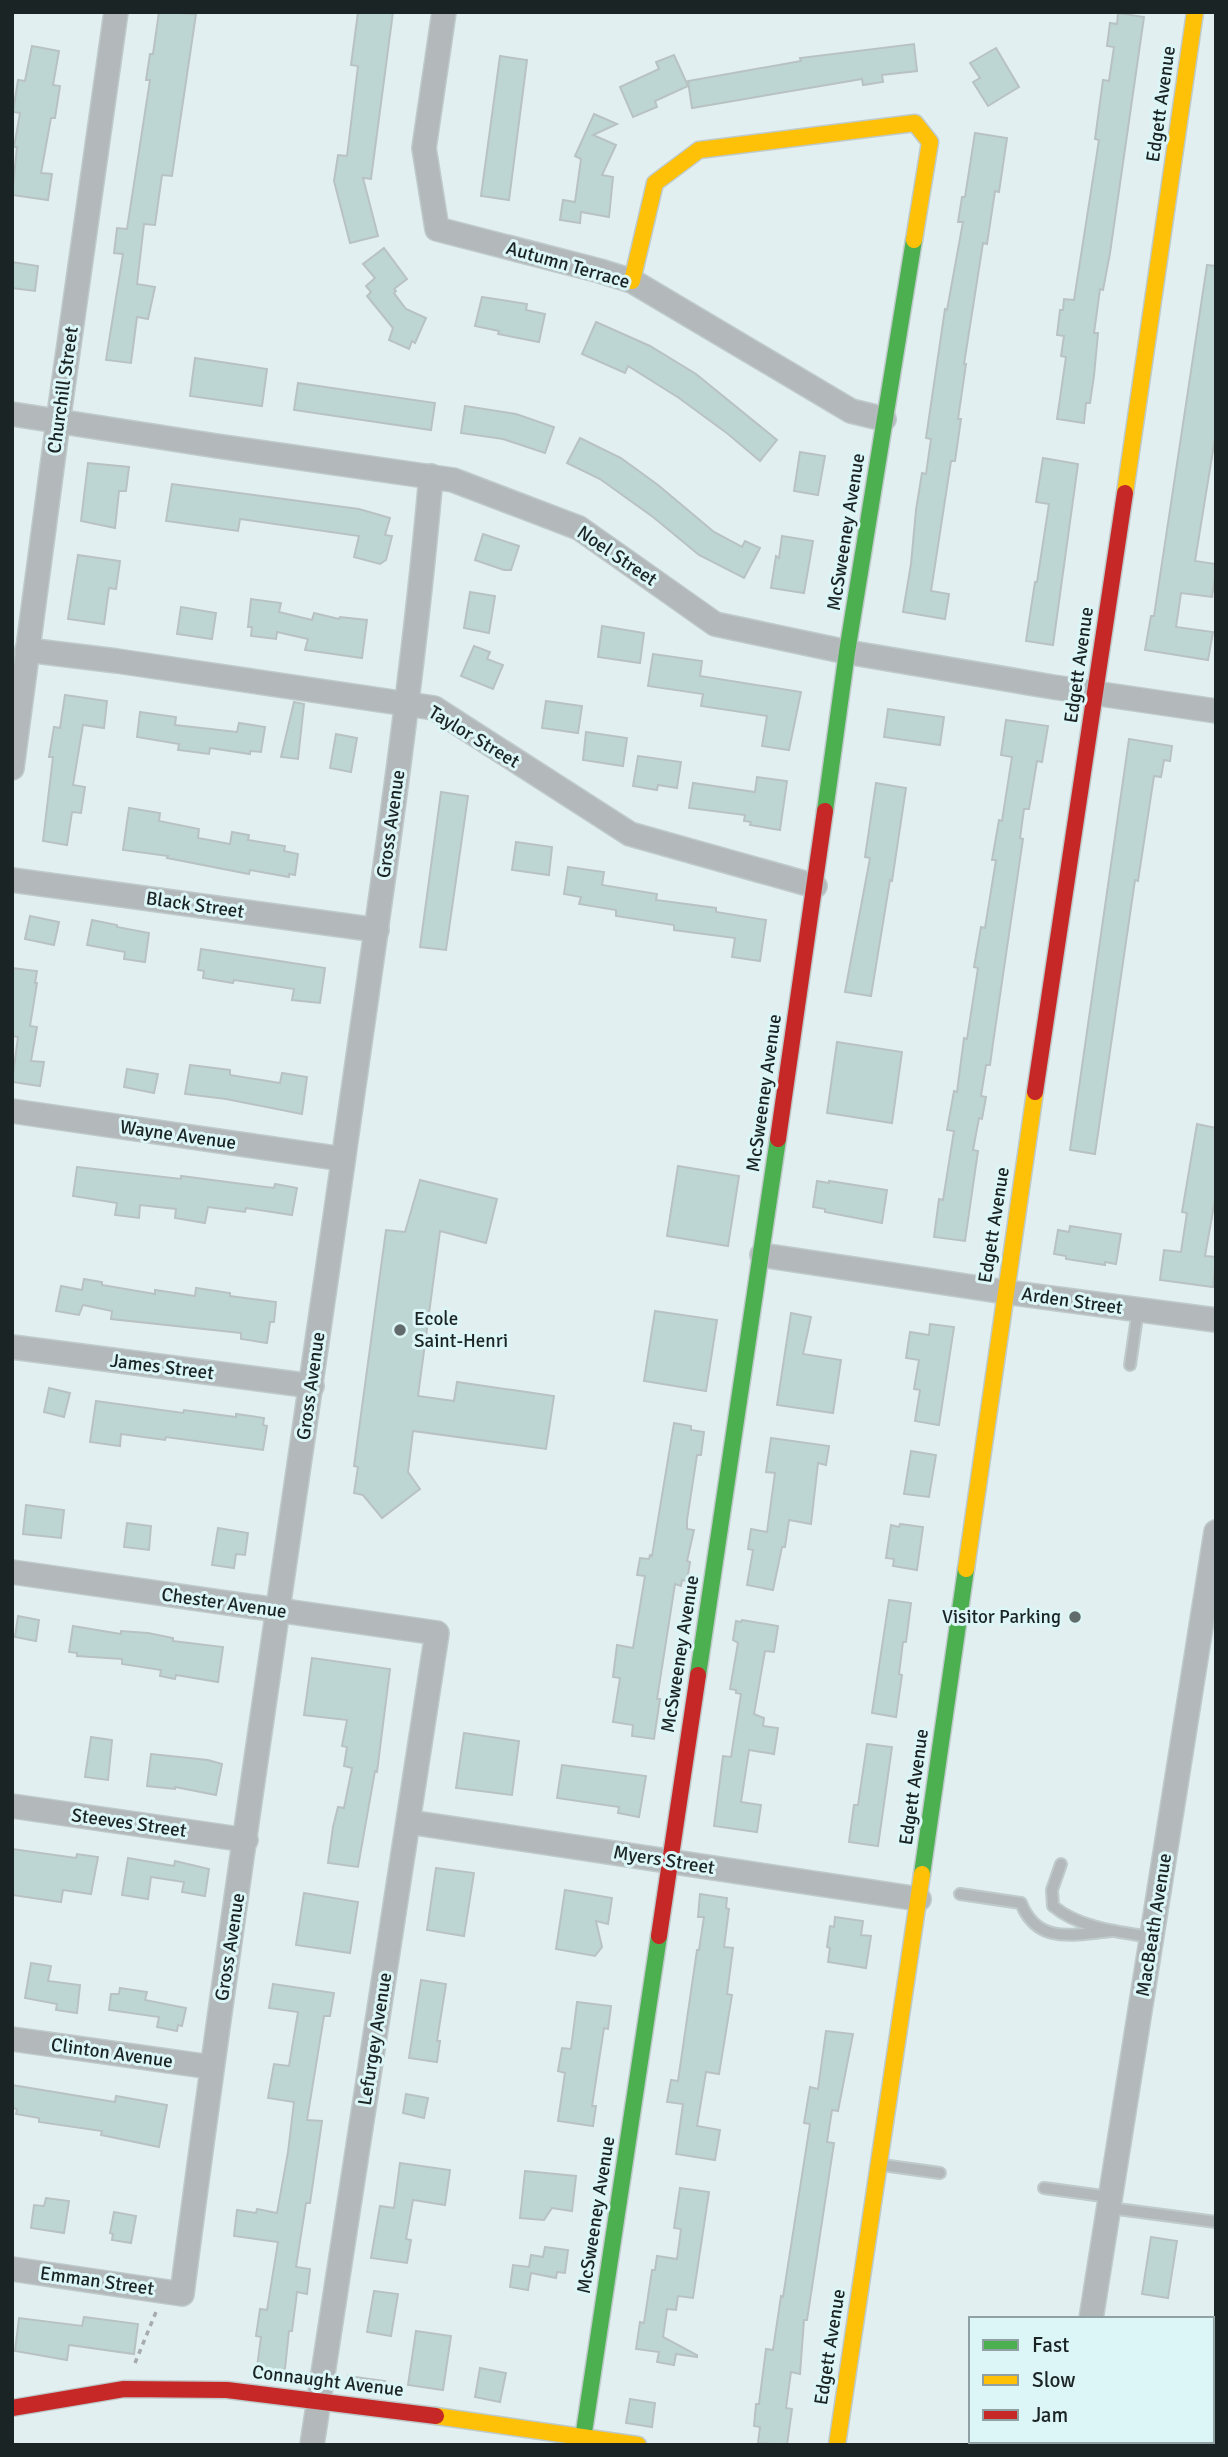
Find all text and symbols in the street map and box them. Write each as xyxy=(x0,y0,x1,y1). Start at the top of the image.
street label: Edgett Avenue xyxy=(1141,44,1181,164)
street label: Autumn Terrace xyxy=(503,236,633,294)
street label: Churchill Street xyxy=(42,325,84,455)
street label: McSweeney Avenue xyxy=(822,452,870,612)
street label: Noel Street xyxy=(572,520,662,592)
street label: Edgett Avenue xyxy=(1059,605,1099,725)
street label: Taylor Street xyxy=(424,700,524,774)
street label: Gross Avenue xyxy=(372,768,410,880)
street label: Black Street xyxy=(144,886,246,924)
street label: McSweeney Avenue xyxy=(741,1013,787,1173)
street label: Wayne Avenue xyxy=(118,1115,238,1155)
street label: Edgett Avenue xyxy=(973,1165,1015,1285)
street label: Arden Street xyxy=(1020,1282,1125,1320)
place label: Ecole Saint-Henri xyxy=(414,1307,508,1353)
marker: Ecole Saint-Henri xyxy=(392,1322,408,1338)
street label: Gross Avenue xyxy=(292,1330,330,1442)
street label: James Street xyxy=(109,1349,216,1385)
street label: McSweeney Avenue xyxy=(656,1574,704,1734)
street label: Chester Avenue xyxy=(160,1582,288,1624)
place label: Visitor Parking xyxy=(942,1605,1061,1629)
marker: Visitor Parking xyxy=(1067,1609,1083,1625)
street label: Edgett Avenue xyxy=(894,1727,934,1847)
street label: Steeves Street xyxy=(70,1803,188,1843)
street label: Myers Street xyxy=(612,1840,717,1880)
street label: MacBeath Avenue xyxy=(1131,1852,1177,1998)
street label: Gross Avenue xyxy=(210,1891,250,2003)
street label: Lefurgey Avenue xyxy=(353,1971,397,2107)
street label: Clinton Avenue xyxy=(50,2033,174,2073)
street label: McSweeney Avenue xyxy=(572,2135,620,2295)
street label: Emman Street xyxy=(39,2261,156,2301)
street label: Edgett Avenue xyxy=(809,2287,851,2407)
legend xyxy=(969,2317,1214,2443)
text: Fast xyxy=(1032,2332,1069,2358)
street label: Connaught Avenue xyxy=(251,2360,405,2402)
text: Slow xyxy=(1032,2367,1076,2393)
text: Jam xyxy=(1032,2402,1068,2428)

